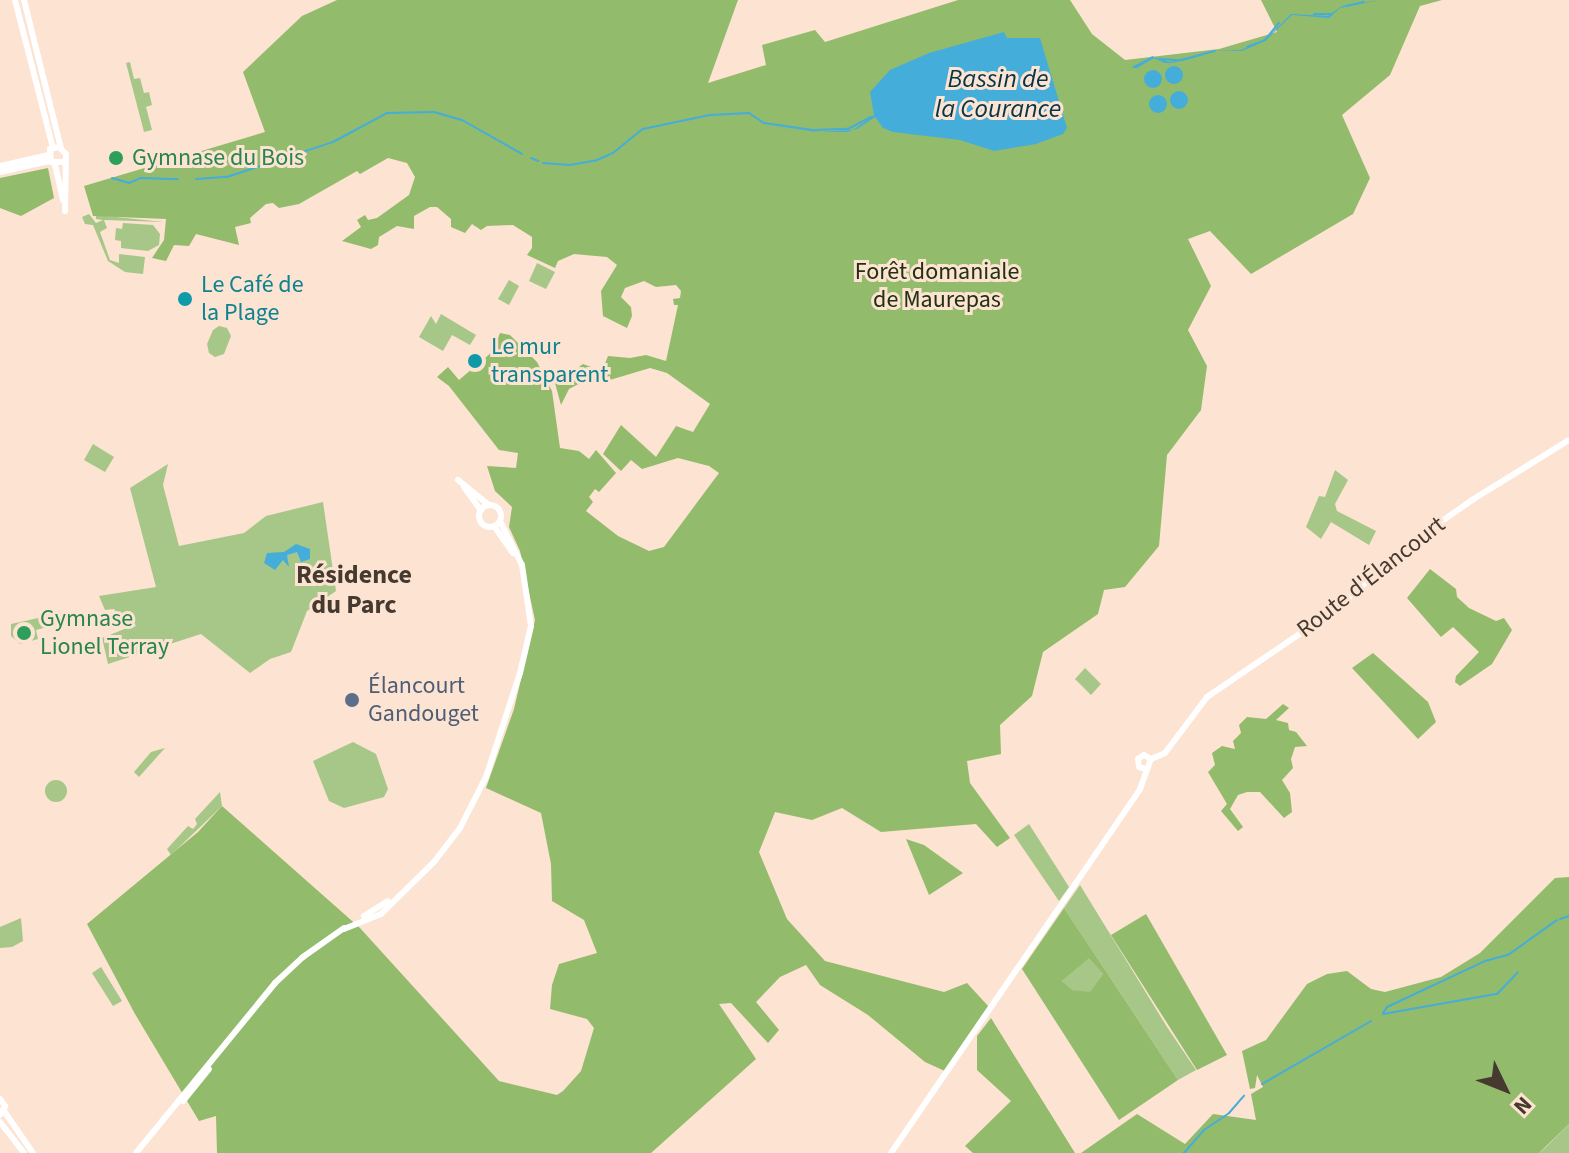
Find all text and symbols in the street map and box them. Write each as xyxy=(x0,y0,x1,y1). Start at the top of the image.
water label: Bassin de la Courance xyxy=(935,63,1061,124)
place label: Gymnase du Bois xyxy=(132,144,304,172)
marker: Gymnase du Bois xyxy=(107,149,125,167)
park label: Forêt domaniale de Maurepas xyxy=(855,258,1019,314)
place label: Le Café de la Plage xyxy=(201,271,304,327)
marker: Le Café de la Plage xyxy=(176,290,194,308)
place label: Le mur transparent xyxy=(491,333,608,389)
marker: Le mur transparent xyxy=(466,352,484,370)
street label: Route d'Élancourt xyxy=(1291,510,1451,644)
district label: Résidence du Parc xyxy=(296,559,412,620)
place label: Gymnase Lionel Terray xyxy=(40,605,169,661)
marker: Gymnase Lionel Terray xyxy=(15,624,33,642)
place label: Élancourt Gandouget xyxy=(368,672,479,728)
marker: Élancourt Gandouget xyxy=(343,691,361,709)
north arrow xyxy=(1465,1049,1545,1129)
text: N xyxy=(1506,1089,1539,1122)

